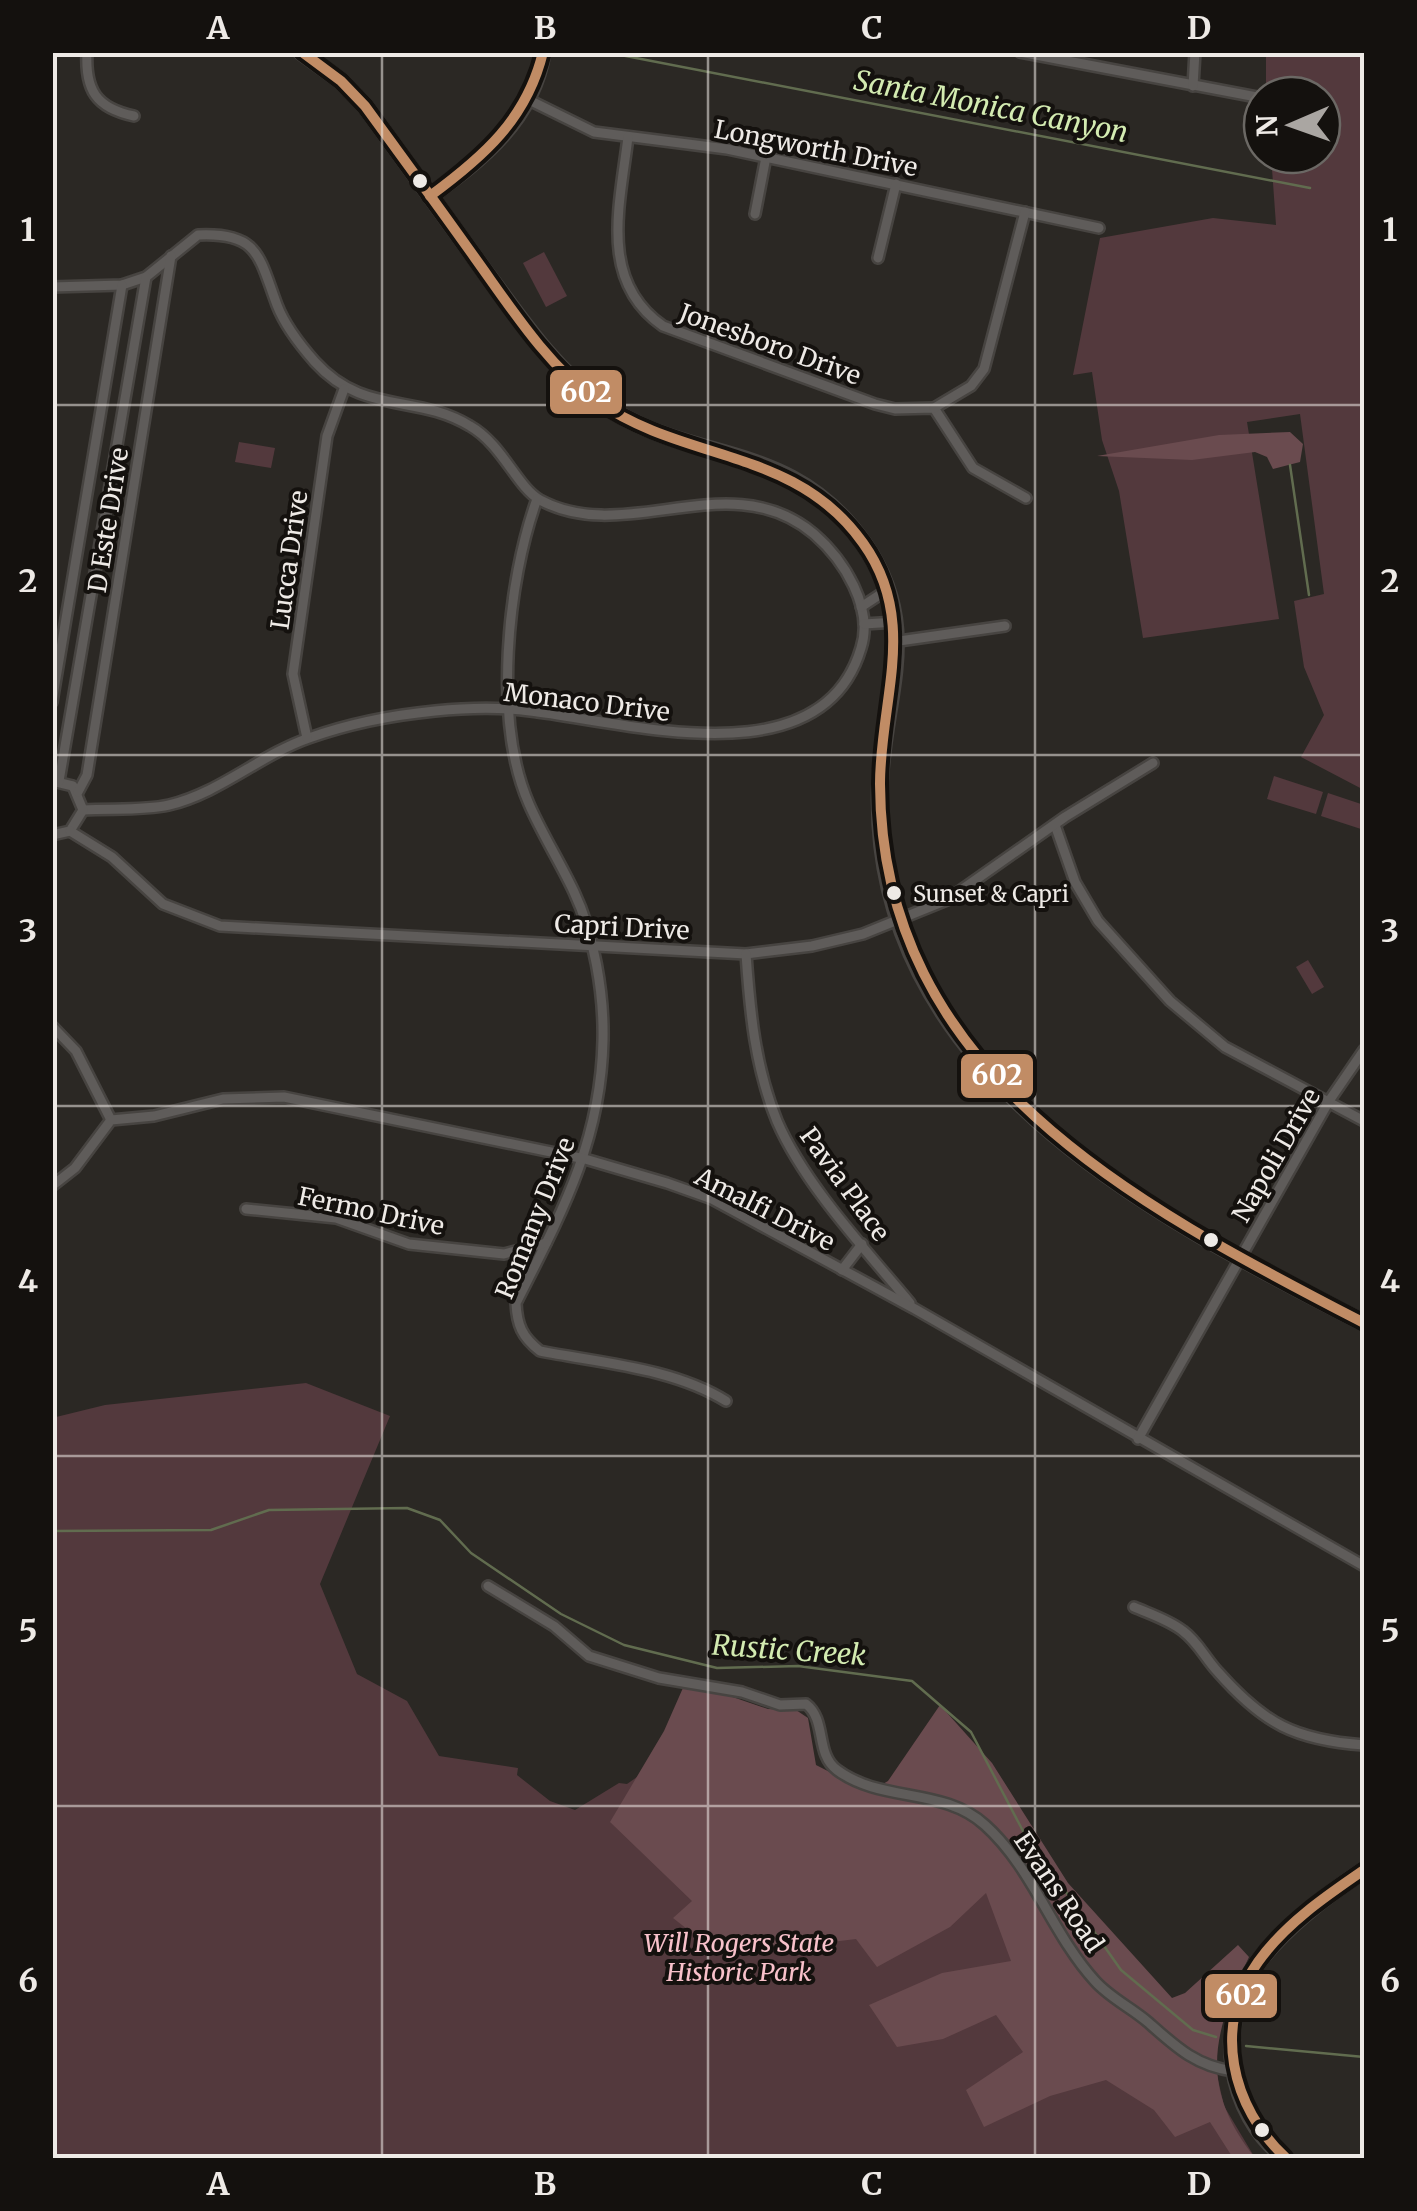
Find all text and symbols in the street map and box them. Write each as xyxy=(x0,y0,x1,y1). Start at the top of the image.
text: A xyxy=(206,8,231,48)
text: B xyxy=(534,8,556,48)
text: C xyxy=(861,8,883,48)
text: D xyxy=(1187,8,1211,48)
water label: Santa Monica Canyon xyxy=(851,62,1131,150)
north arrow xyxy=(1242,75,1342,175)
street label: Longworth Drive xyxy=(712,113,920,183)
text: N xyxy=(1249,114,1285,138)
unlabelled marker xyxy=(410,171,430,191)
text: 1 xyxy=(21,210,36,250)
text: 1 xyxy=(1383,210,1398,250)
street label: Jonesboro Drive xyxy=(674,296,865,392)
line badge: 602 xyxy=(548,368,624,416)
text: 602 xyxy=(560,374,612,410)
street label: D Este Drive xyxy=(81,445,135,595)
street label: Lucca Drive xyxy=(263,488,315,632)
text: 2 xyxy=(19,561,37,601)
text: 2 xyxy=(1381,561,1399,601)
street label: Monaco Drive xyxy=(502,676,672,728)
place label: Sunset & Capri xyxy=(913,880,1069,908)
marker: Sunset & Capri xyxy=(884,883,904,903)
street label: Capri Drive xyxy=(554,907,690,947)
text: 3 xyxy=(19,911,37,951)
text: 3 xyxy=(1381,911,1399,951)
line badge: 602 xyxy=(959,1052,1035,1100)
text: 602 xyxy=(971,1057,1023,1093)
street label: Napoli Drive xyxy=(1225,1082,1327,1228)
street label: Pavia Place xyxy=(793,1121,897,1247)
street label: Romany Drive xyxy=(488,1133,582,1303)
street label: Amalfi Drive xyxy=(689,1160,840,1258)
street label: Fermo Drive xyxy=(295,1180,447,1242)
unlabelled marker xyxy=(1201,1230,1221,1250)
text: 4 xyxy=(18,1261,38,1301)
text: 4 xyxy=(1380,1261,1400,1301)
text: 5 xyxy=(19,1611,37,1651)
text: 5 xyxy=(1381,1611,1399,1651)
water label: Rustic Creek xyxy=(711,1627,867,1673)
street label: Evans Road xyxy=(1007,1826,1111,1958)
park label: Will Rogers State Historic Park xyxy=(644,1927,834,1988)
text: 6 xyxy=(18,1961,38,2001)
text: 6 xyxy=(1380,1961,1400,2001)
line badge: 602 xyxy=(1203,1972,1279,2020)
text: 602 xyxy=(1215,1977,1267,2013)
unlabelled marker xyxy=(1252,2120,1272,2140)
text: A xyxy=(206,2164,231,2204)
text: B xyxy=(534,2164,556,2204)
text: C xyxy=(861,2164,883,2204)
text: D xyxy=(1187,2164,1211,2204)

